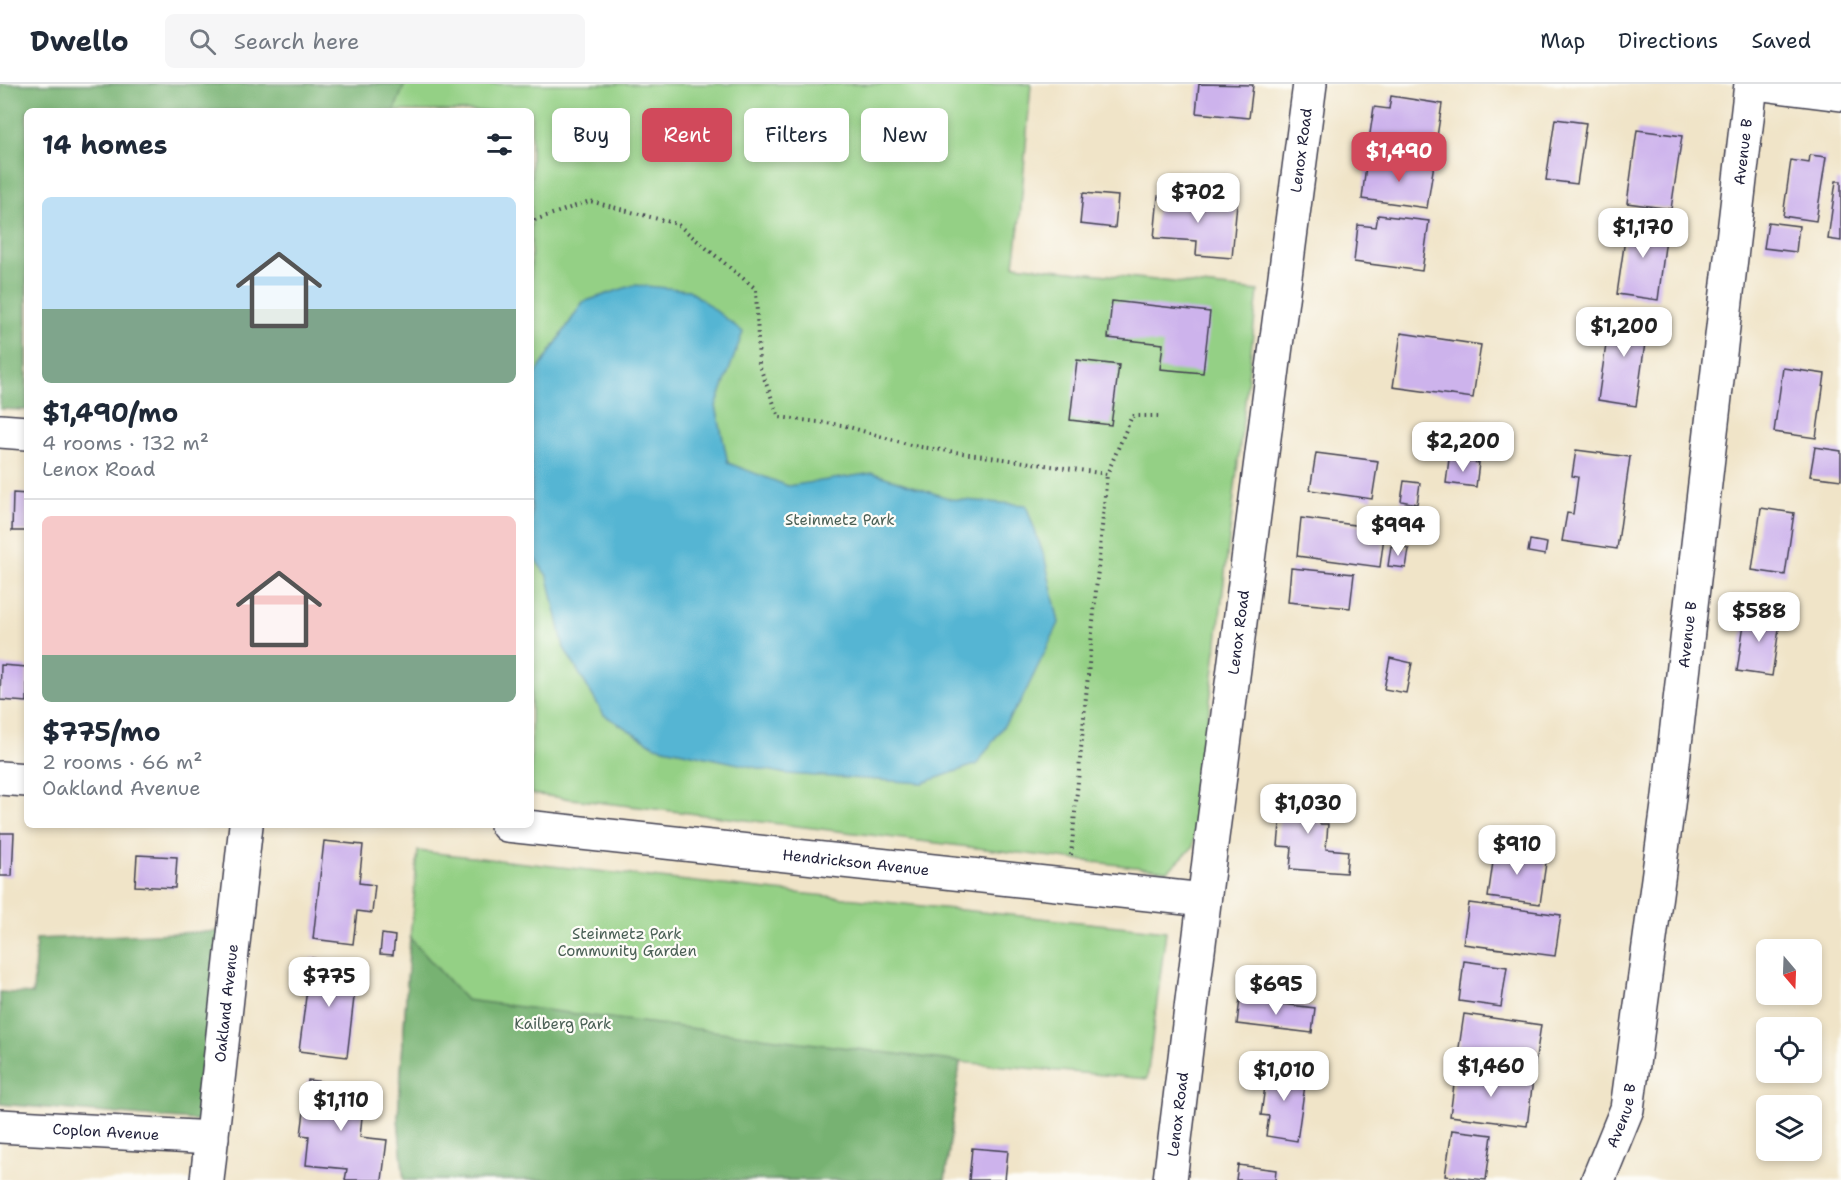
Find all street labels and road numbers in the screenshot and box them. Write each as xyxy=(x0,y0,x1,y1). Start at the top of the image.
street label: Lenox Road xyxy=(1286,106,1317,194)
street label: Avenue B xyxy=(1729,117,1757,186)
street label: Lenox Road xyxy=(1223,588,1254,676)
street label: Avenue B xyxy=(1674,600,1701,669)
street label: Hendrickson Avenue xyxy=(782,845,930,880)
street label: Oakland Avenue xyxy=(210,943,243,1063)
street label: Lenox Road xyxy=(1163,1071,1193,1158)
street label: Avenue B xyxy=(1602,1082,1640,1151)
street label: Coplon Avenue xyxy=(52,1119,160,1145)

